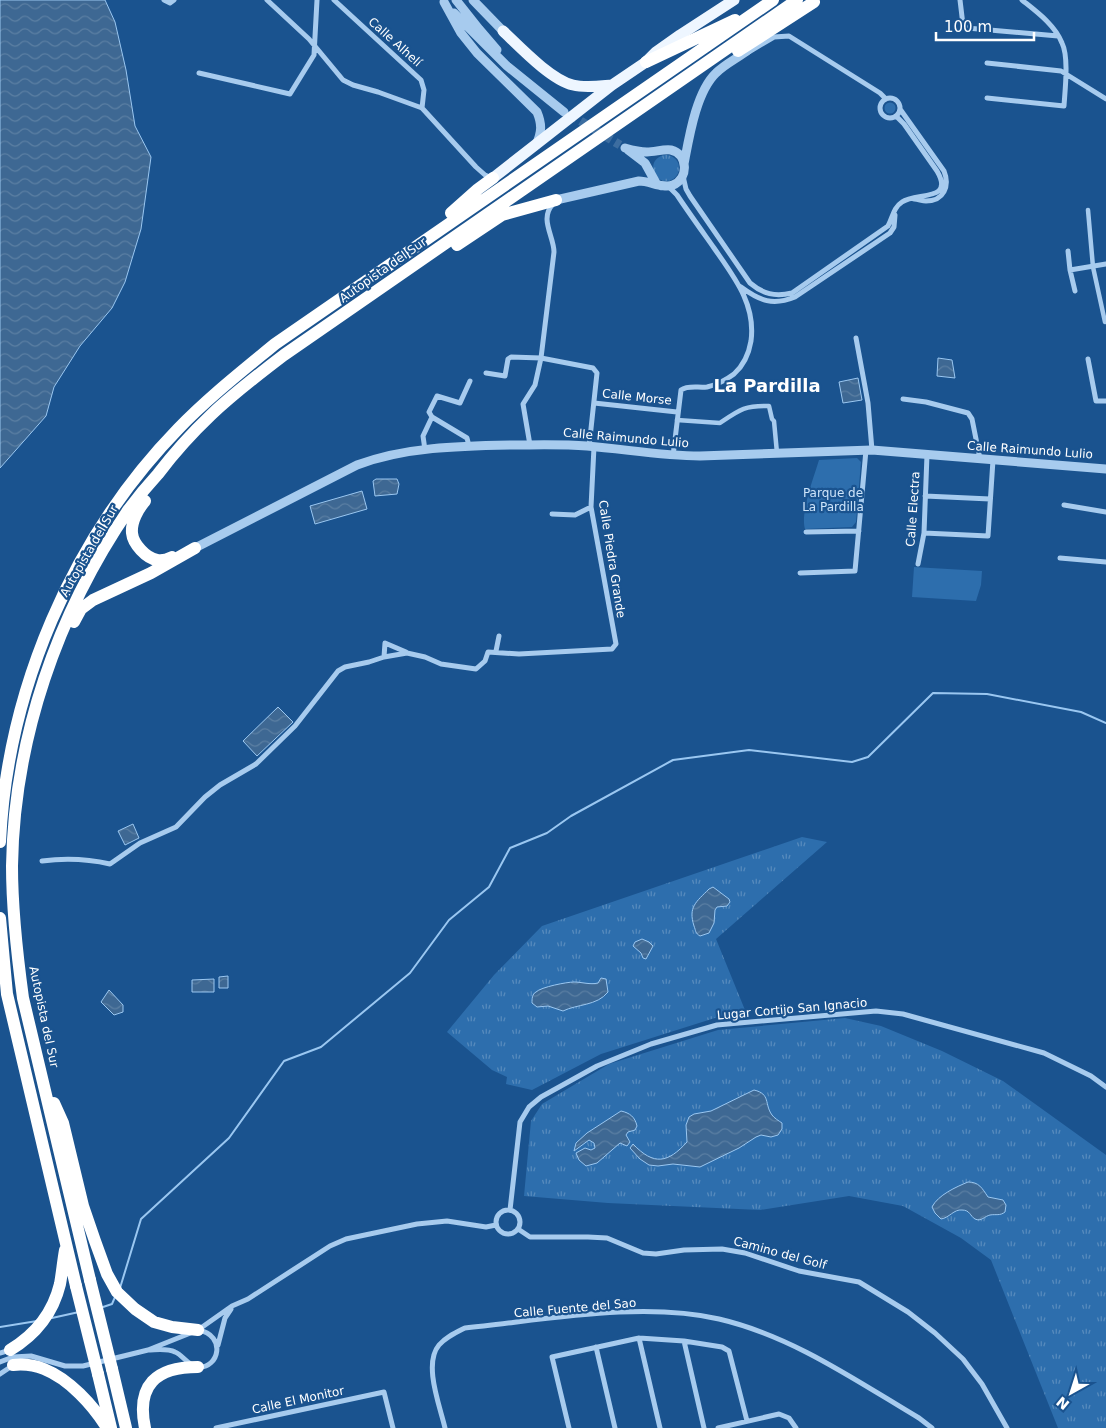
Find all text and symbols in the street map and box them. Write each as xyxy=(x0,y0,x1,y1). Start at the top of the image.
scale bar xyxy=(936,10,1034,42)
street label: Calle Alhelí xyxy=(365,14,425,70)
text: 100 m xyxy=(944,18,992,36)
street label: Autopista del Sur xyxy=(337,235,429,305)
district label: La Pardilla xyxy=(713,375,821,396)
street label: Calle Morse xyxy=(602,386,672,408)
street label: Calle Raimundo Lulio xyxy=(563,426,689,450)
street label: Calle Raimundo Lulio xyxy=(967,439,1093,461)
street label: Calle Electra xyxy=(903,471,923,547)
park label: Parque de La Pardilla xyxy=(802,486,864,514)
street label: Calle Piedra Grande xyxy=(596,499,628,619)
street label: Autopista del Sur xyxy=(57,503,121,599)
street label: Autopista del Sur xyxy=(26,965,62,1069)
street label: Lugar Cortijo San Ignacio xyxy=(716,995,868,1023)
street label: Camino del Golf xyxy=(732,1234,829,1272)
street label: Calle Fuente del Sao xyxy=(513,1296,637,1320)
north arrow xyxy=(1046,1368,1096,1418)
street label: Calle El Monitor xyxy=(251,1383,345,1417)
text: N xyxy=(1053,1393,1072,1413)

